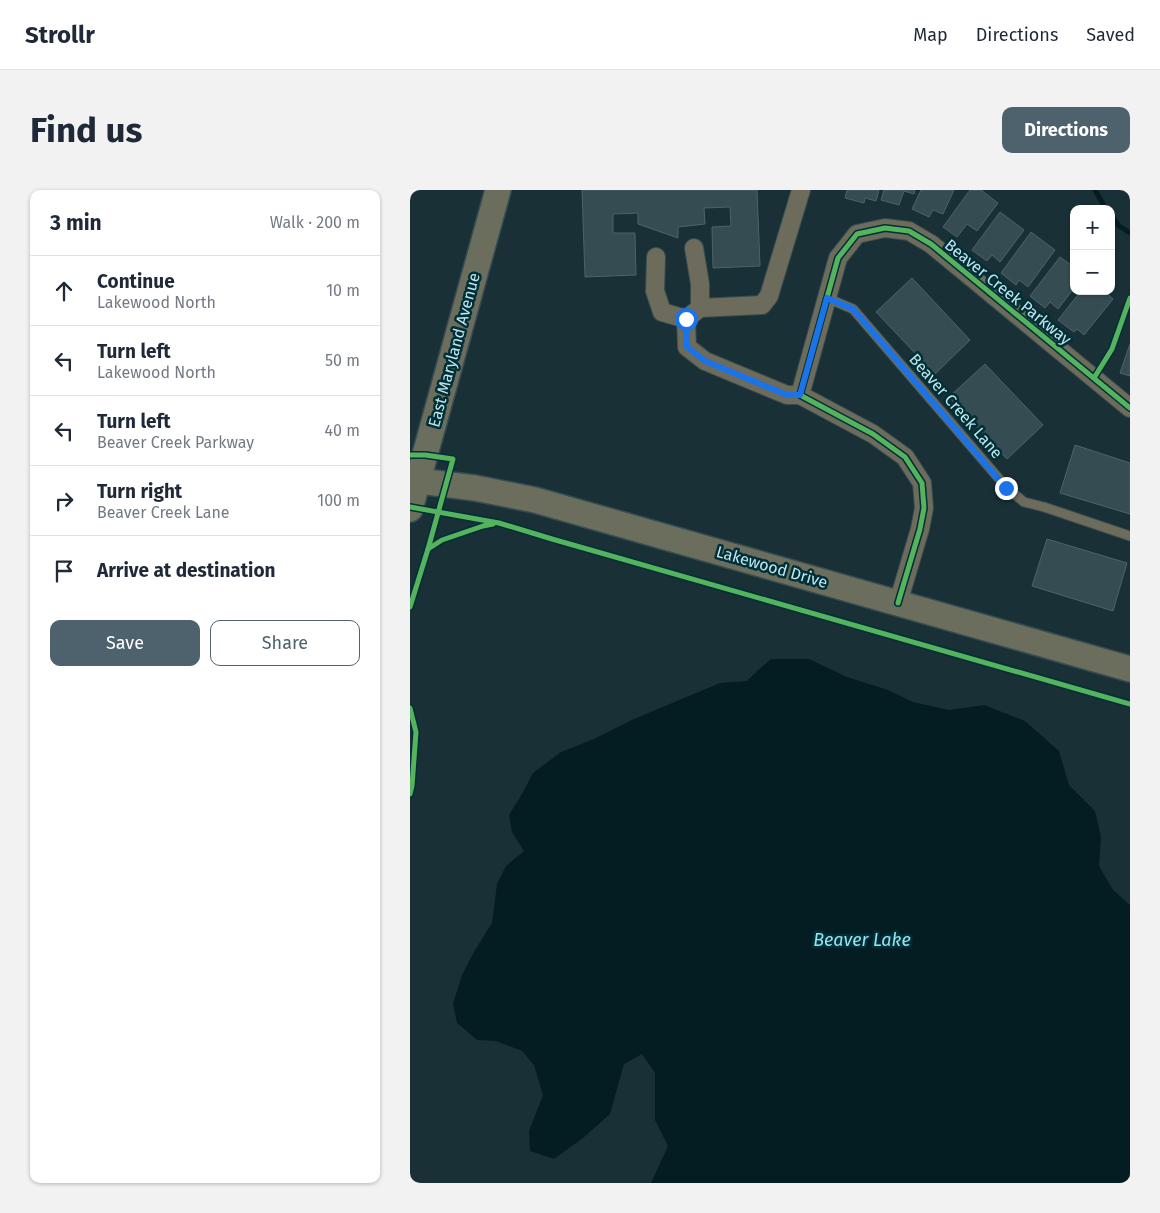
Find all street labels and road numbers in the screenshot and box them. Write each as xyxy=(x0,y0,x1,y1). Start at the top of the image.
street label: Beaver Creek Parkway xyxy=(941,235,1075,349)
street label: East Maryland Avenue xyxy=(424,271,484,429)
street label: Beaver Creek Lane xyxy=(905,350,1007,462)
street label: Lakewood Drive xyxy=(714,542,830,592)

